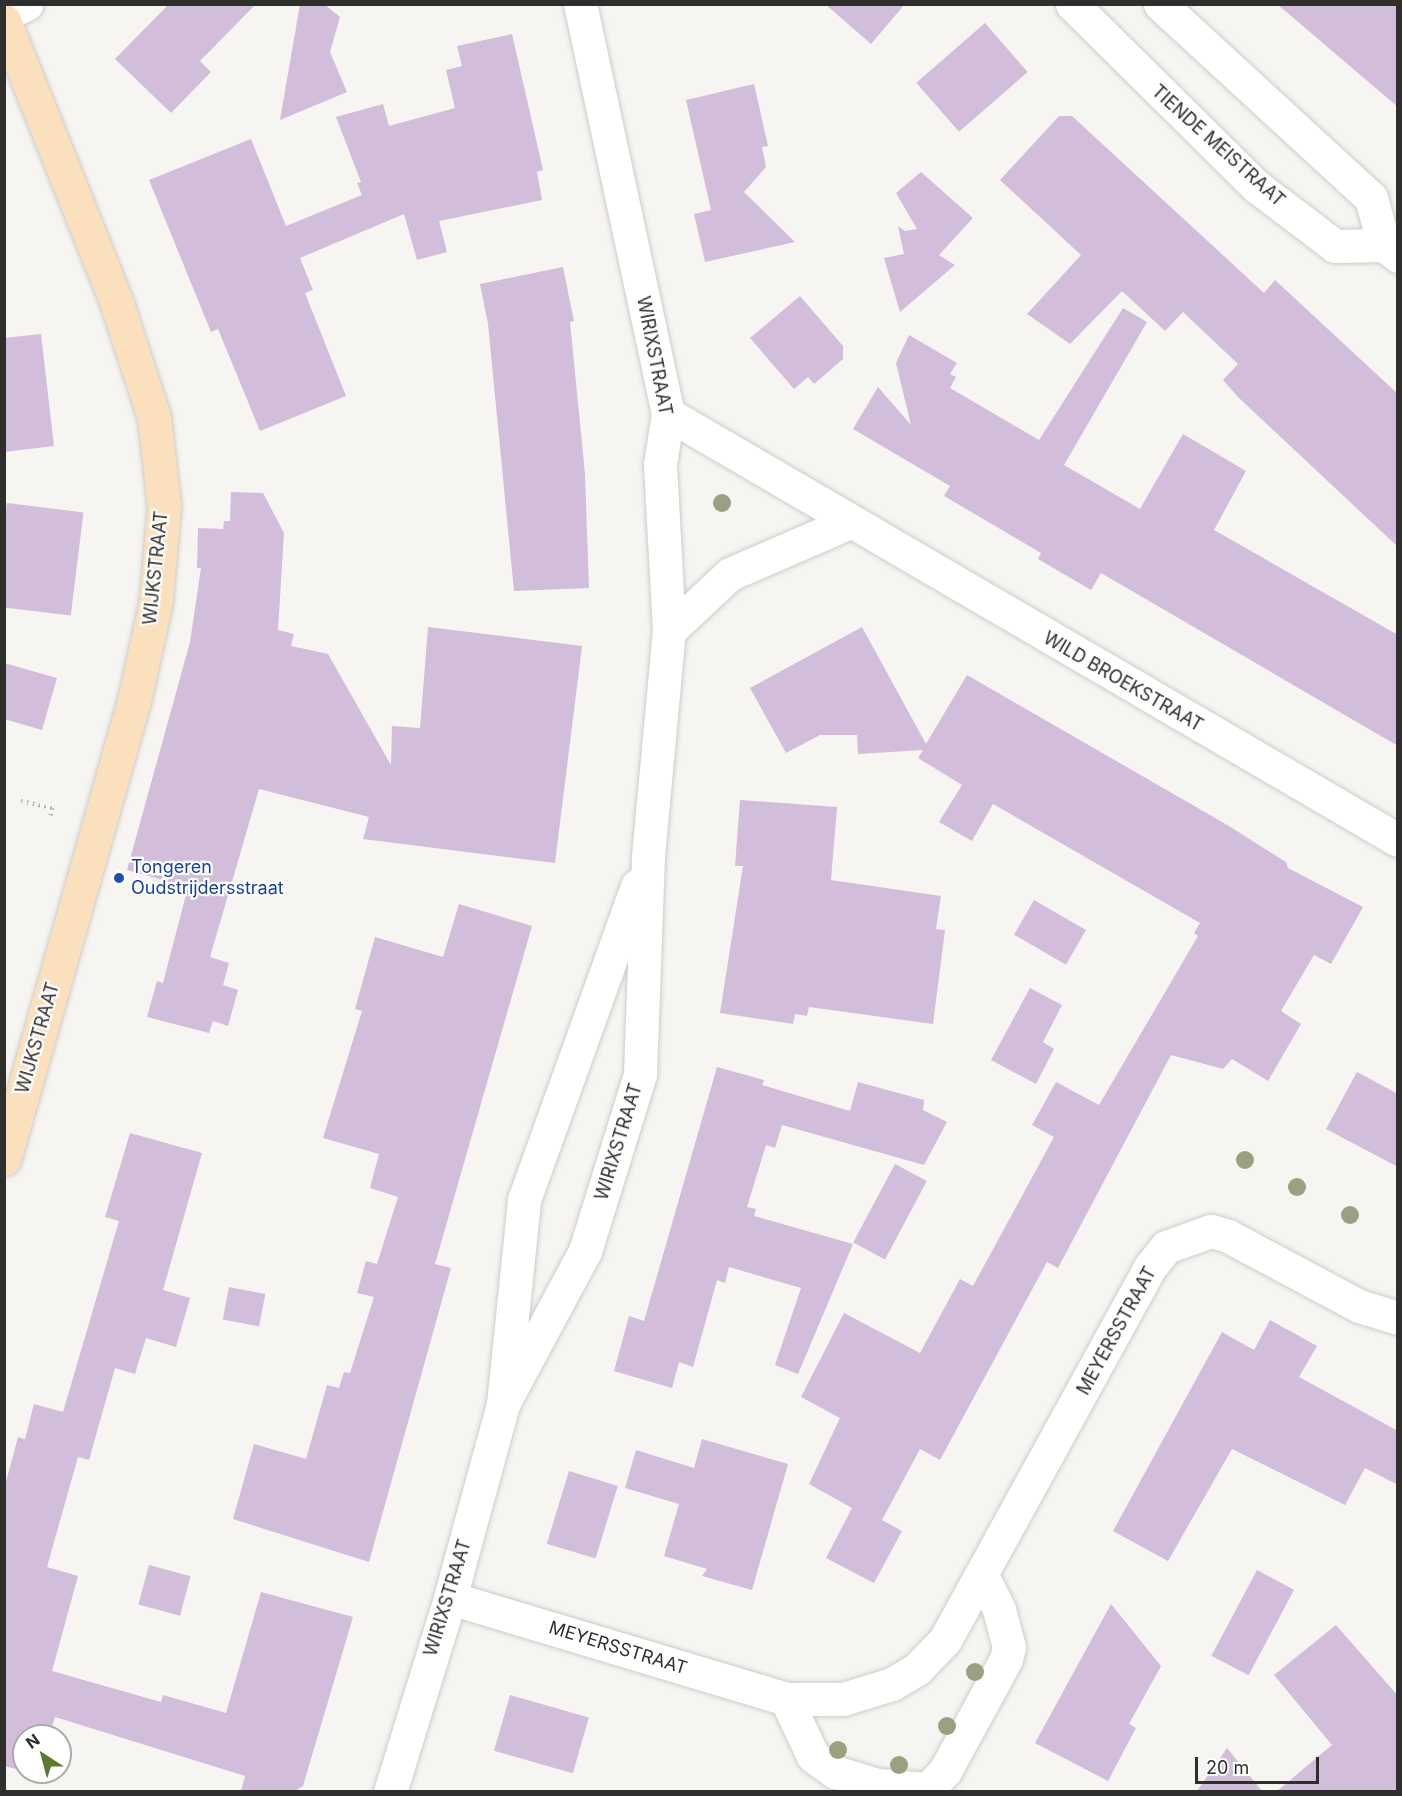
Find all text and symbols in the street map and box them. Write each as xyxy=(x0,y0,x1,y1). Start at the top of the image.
street label: TIENDE MEISTRAAT xyxy=(1147,81,1289,211)
street label: WIRIXSTRAAT xyxy=(632,295,676,417)
street label: WIJKSTRAAT xyxy=(139,510,173,626)
street label: WILD BROEKSTRAAT xyxy=(1039,627,1207,737)
place label: Tongeren Oudstrijdersstraat xyxy=(131,857,284,900)
marker: Tongeren Oudstrijdersstraat xyxy=(112,871,126,885)
street label: WIJKSTRAAT xyxy=(12,980,64,1096)
street label: WIRIXSTRAAT xyxy=(591,1081,647,1203)
street label: MEYERSSTRAAT xyxy=(1073,1263,1161,1399)
street label: WIRIXSTRAAT xyxy=(420,1537,476,1659)
street label: MEYERSSTRAAT xyxy=(546,1617,690,1679)
north arrow xyxy=(12,1724,72,1784)
text: N xyxy=(22,1729,43,1753)
scale bar xyxy=(1198,1745,1322,1783)
text: 20 m xyxy=(1206,1757,1249,1778)

